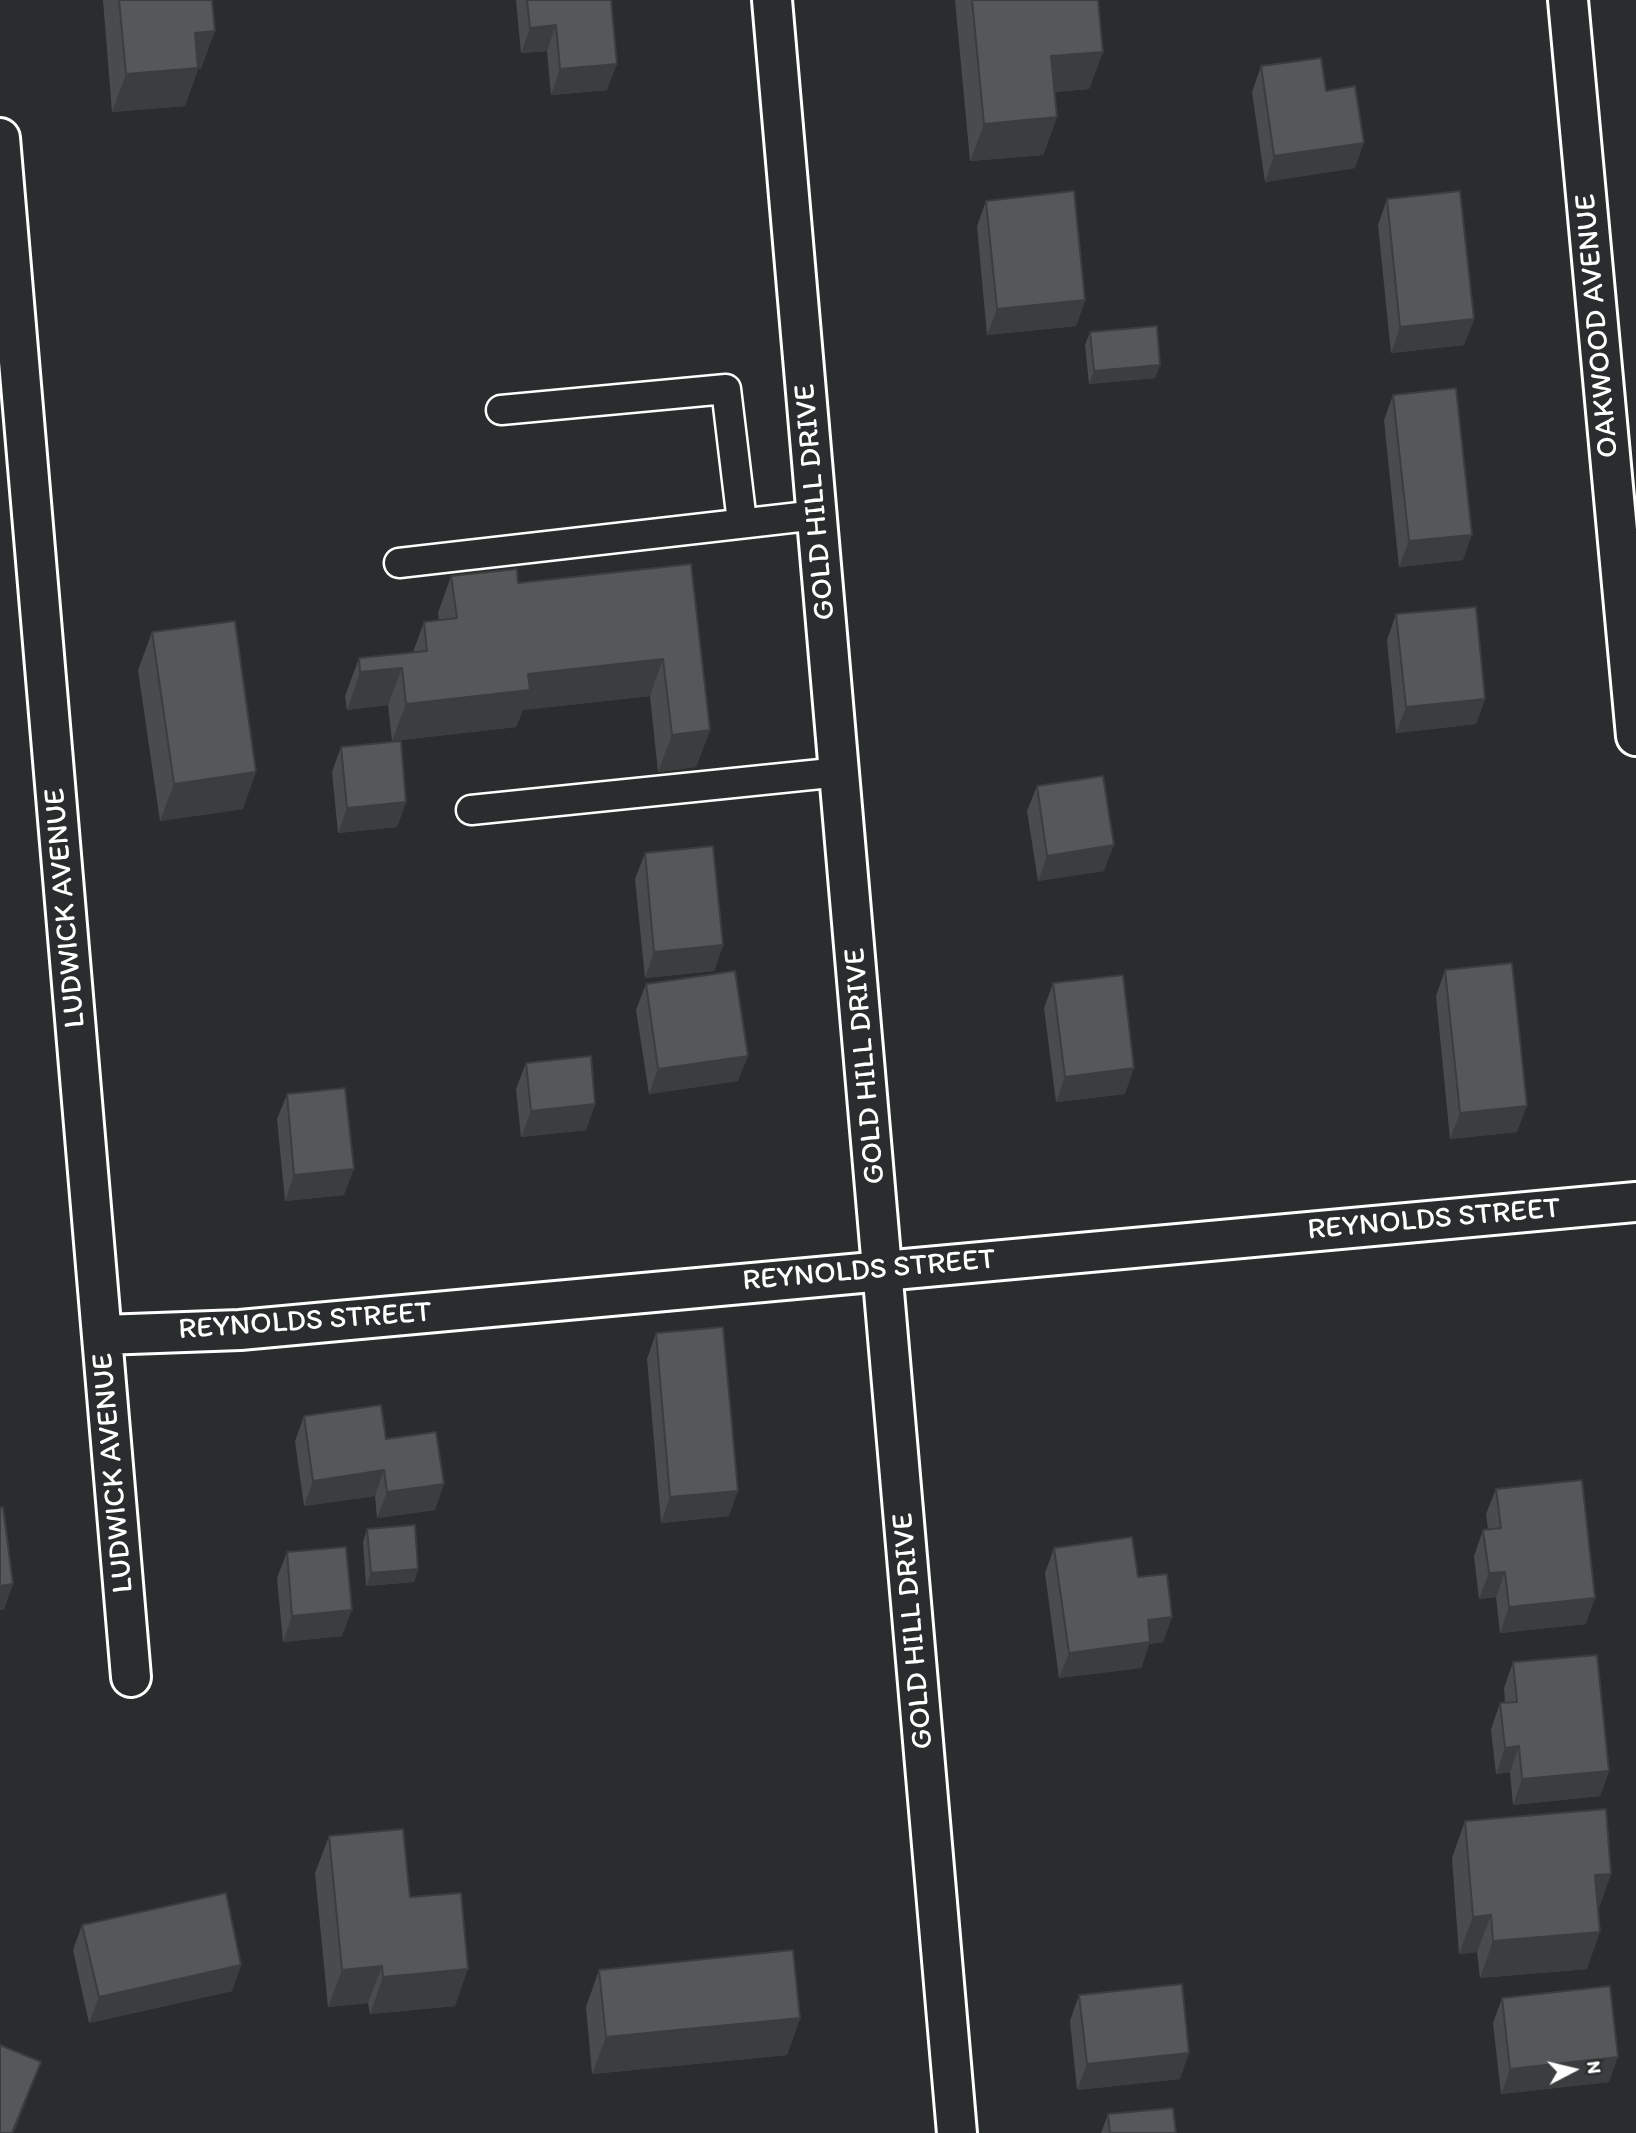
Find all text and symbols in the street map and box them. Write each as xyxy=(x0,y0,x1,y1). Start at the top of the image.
street label: OAKWOOD AVENUE xyxy=(1569,192,1627,460)
street label: GOLD HILL DRIVE xyxy=(788,382,844,622)
street label: LUDWICK AVENUE xyxy=(38,786,94,1030)
street label: GOLD HILL DRIVE xyxy=(838,946,894,1186)
street label: REYNOLDS STREET xyxy=(1306,1191,1562,1249)
street label: REYNOLDS STREET xyxy=(741,1242,997,1300)
street label: REYNOLDS STREET xyxy=(177,1295,433,1349)
street label: LUDWICK AVENUE xyxy=(86,1351,142,1595)
street label: GOLD HILL DRIVE xyxy=(886,1511,942,1751)
north arrow xyxy=(1538,2035,1608,2105)
text: N xyxy=(1582,2060,1607,2075)

